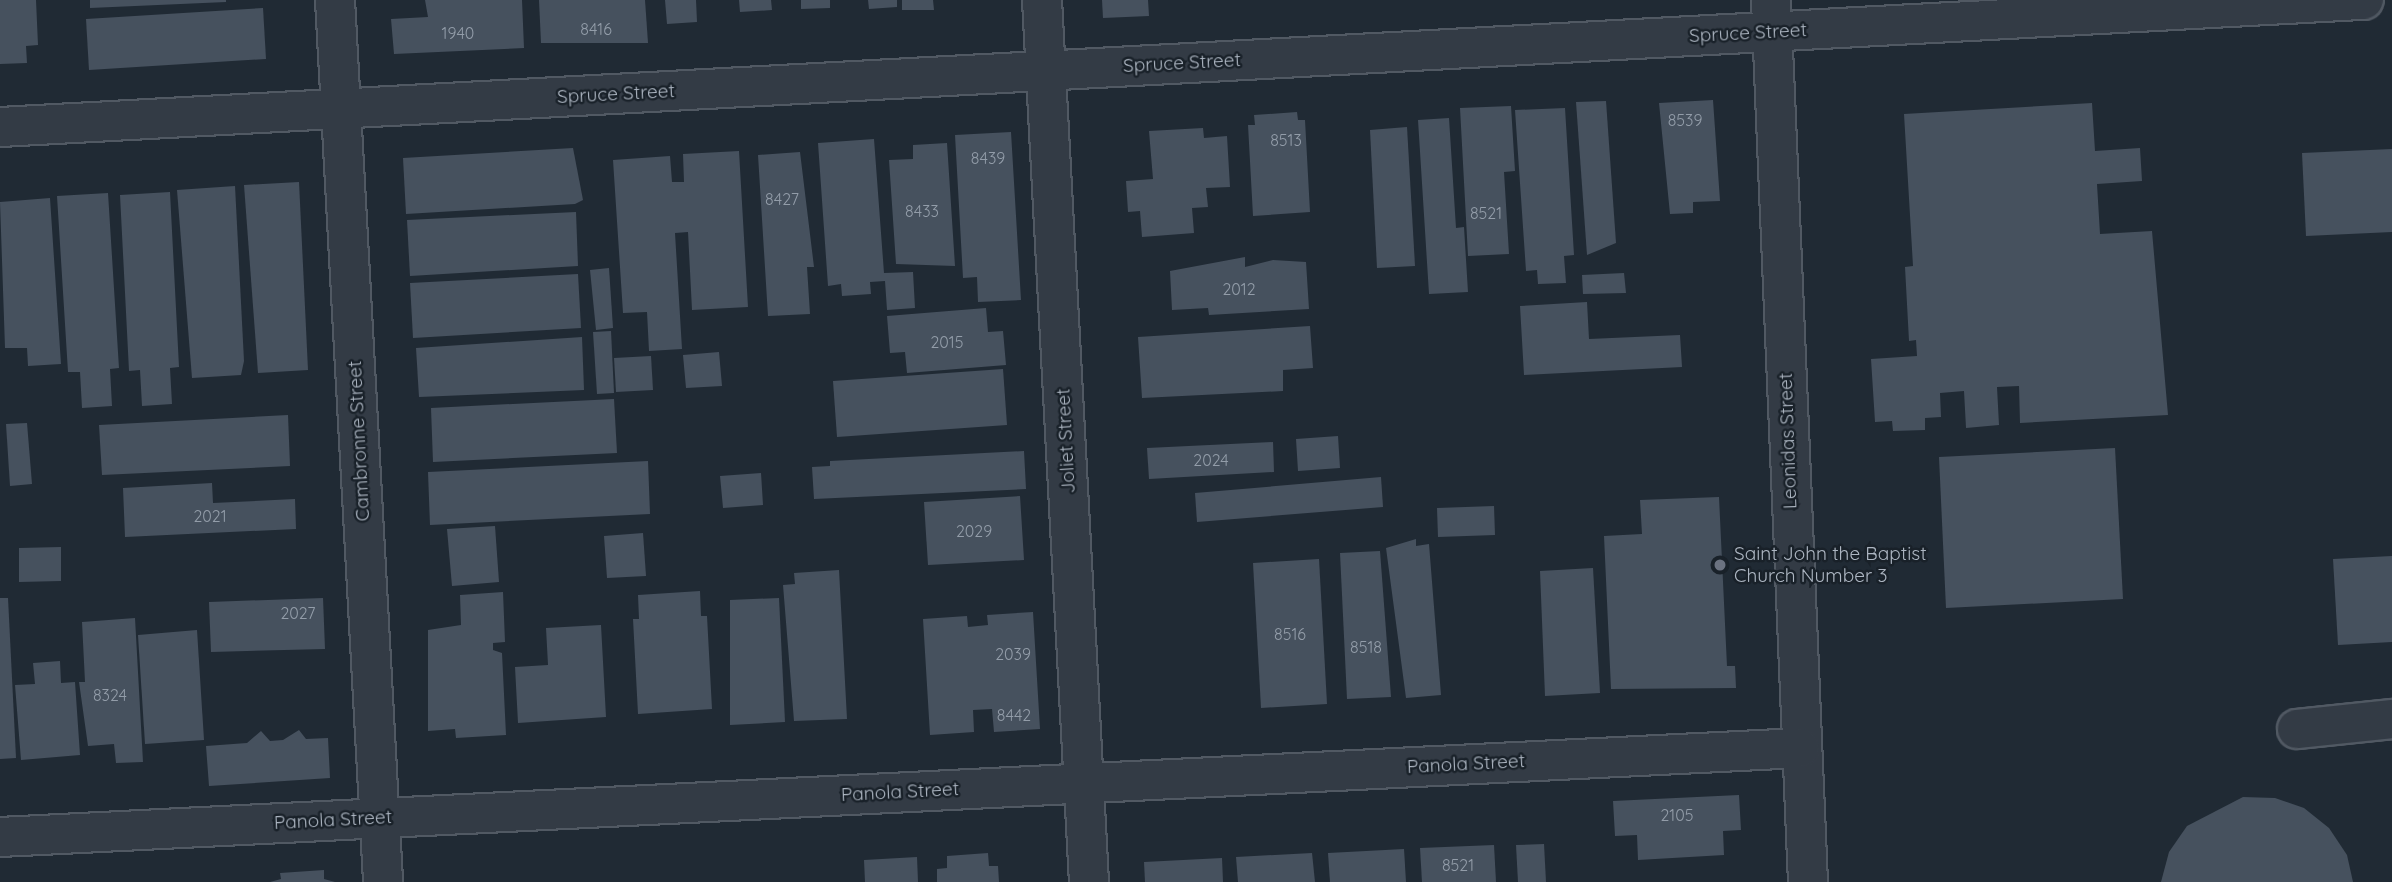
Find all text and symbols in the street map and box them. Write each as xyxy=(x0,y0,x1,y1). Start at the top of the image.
house number: 8416 xyxy=(580,19,612,39)
street label: Spruce Street xyxy=(1688,19,1808,47)
house number: 1940 xyxy=(442,23,474,43)
street label: Spruce Street xyxy=(1122,49,1242,77)
street label: Spruce Street xyxy=(556,80,676,108)
house number: 8539 xyxy=(1668,110,1702,130)
house number: 8513 xyxy=(1270,130,1302,150)
house number: 8439 xyxy=(971,148,1005,168)
house number: 8427 xyxy=(765,189,799,209)
house number: 8433 xyxy=(905,201,939,221)
house number: 8521 xyxy=(1470,203,1502,223)
house number: 2012 xyxy=(1222,279,1256,299)
house number: 2015 xyxy=(930,332,964,352)
street label: Cambronne Street xyxy=(343,360,375,522)
street label: Leonidas Street xyxy=(1774,372,1802,510)
street label: Joliet Street xyxy=(1052,388,1080,494)
house number: 2024 xyxy=(1193,450,1229,470)
house number: 2021 xyxy=(193,506,227,526)
house number: 2029 xyxy=(956,521,992,541)
place label: Saint John the Baptist Church Number 3 xyxy=(1734,543,1927,587)
marker: Saint John the Baptist Church Number 3 xyxy=(1712,557,1728,573)
house number: 2027 xyxy=(280,603,316,623)
house number: 8516 xyxy=(1274,624,1306,644)
house number: 8518 xyxy=(1350,637,1382,657)
house number: 2039 xyxy=(995,644,1031,664)
house number: 8324 xyxy=(93,685,127,705)
house number: 8442 xyxy=(997,705,1031,725)
street label: Panola Street xyxy=(1406,750,1526,778)
street label: Panola Street xyxy=(840,778,960,806)
house number: 2105 xyxy=(1660,805,1694,825)
street label: Panola Street xyxy=(273,806,393,834)
house number: 8521 xyxy=(1442,855,1474,875)

